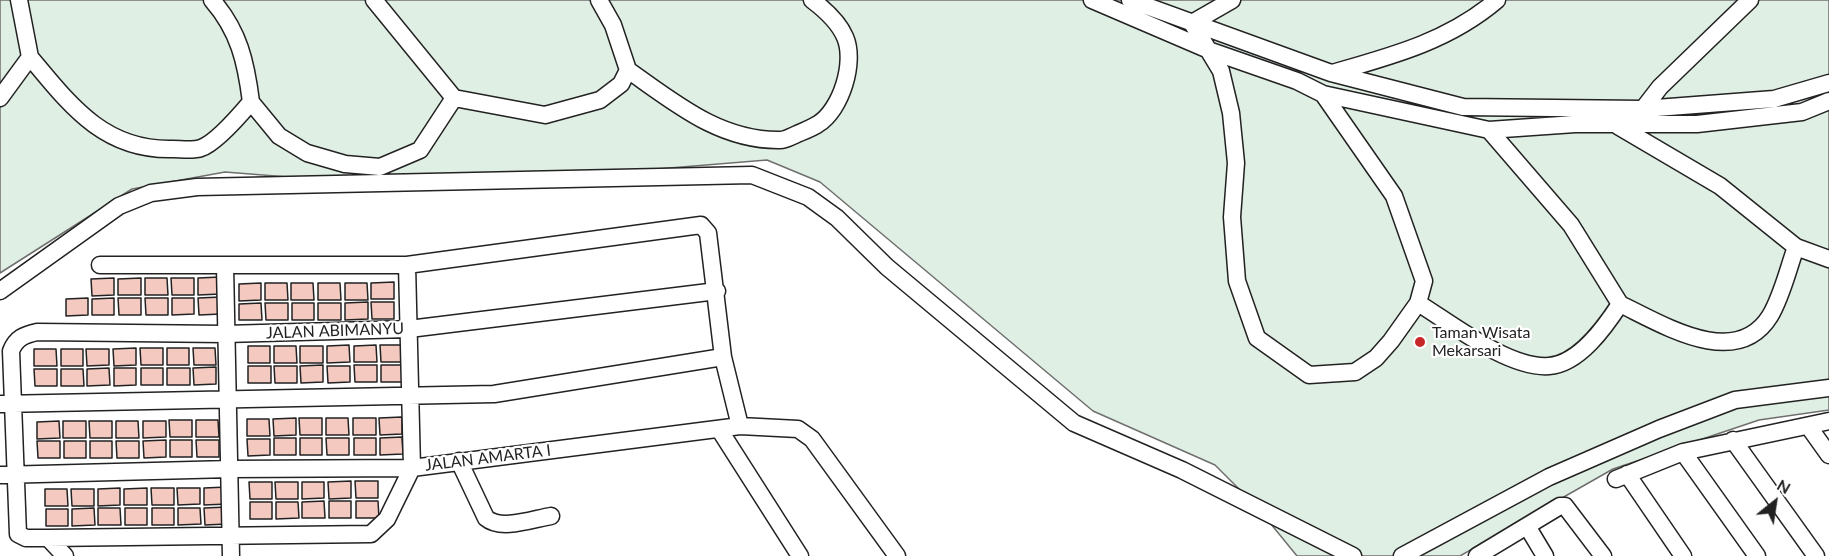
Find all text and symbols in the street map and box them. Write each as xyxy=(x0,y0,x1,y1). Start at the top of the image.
street label: JALAN ABIMANYU xyxy=(266,319,404,343)
place label: Taman Wisata Mekarsari xyxy=(1432,323,1531,361)
marker: Taman Wisata Mekarsari xyxy=(1413,335,1427,349)
street label: JALAN AMARTA I xyxy=(424,441,552,475)
north arrow xyxy=(1745,472,1805,532)
text: N xyxy=(1774,475,1794,497)

